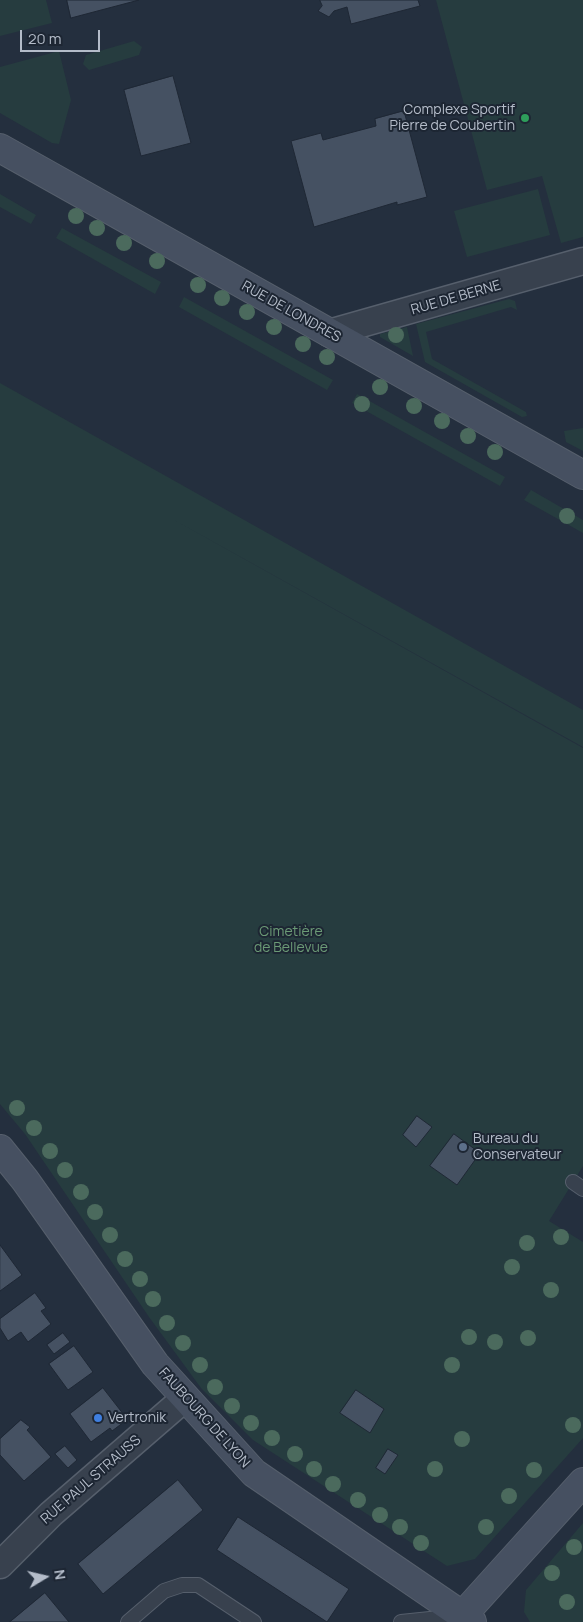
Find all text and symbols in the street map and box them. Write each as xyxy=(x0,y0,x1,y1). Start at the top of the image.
scale bar xyxy=(22,20,102,52)
text: 20 m xyxy=(28,28,61,49)
place label: Complexe Sportif Pierre de Coubertin xyxy=(390,102,515,134)
marker: Complexe Sportif Pierre de Coubertin xyxy=(519,112,531,124)
street label: RUE DE BERNE xyxy=(409,277,503,319)
street label: RUE DE LONDRES xyxy=(239,278,343,346)
park label: Cimetière de Bellevue xyxy=(254,924,328,956)
place label: Bureau du Conservateur xyxy=(473,1131,562,1164)
marker: Bureau du Conservateur xyxy=(457,1141,469,1153)
street label: FAUBOURG DE LYON xyxy=(155,1365,253,1471)
place label: Vertronik xyxy=(108,1410,166,1426)
marker: Vertronik xyxy=(92,1412,104,1424)
street label: RUE PAUL STRAUSS xyxy=(38,1432,144,1528)
north arrow xyxy=(20,1552,70,1602)
text: N xyxy=(50,1568,70,1581)

